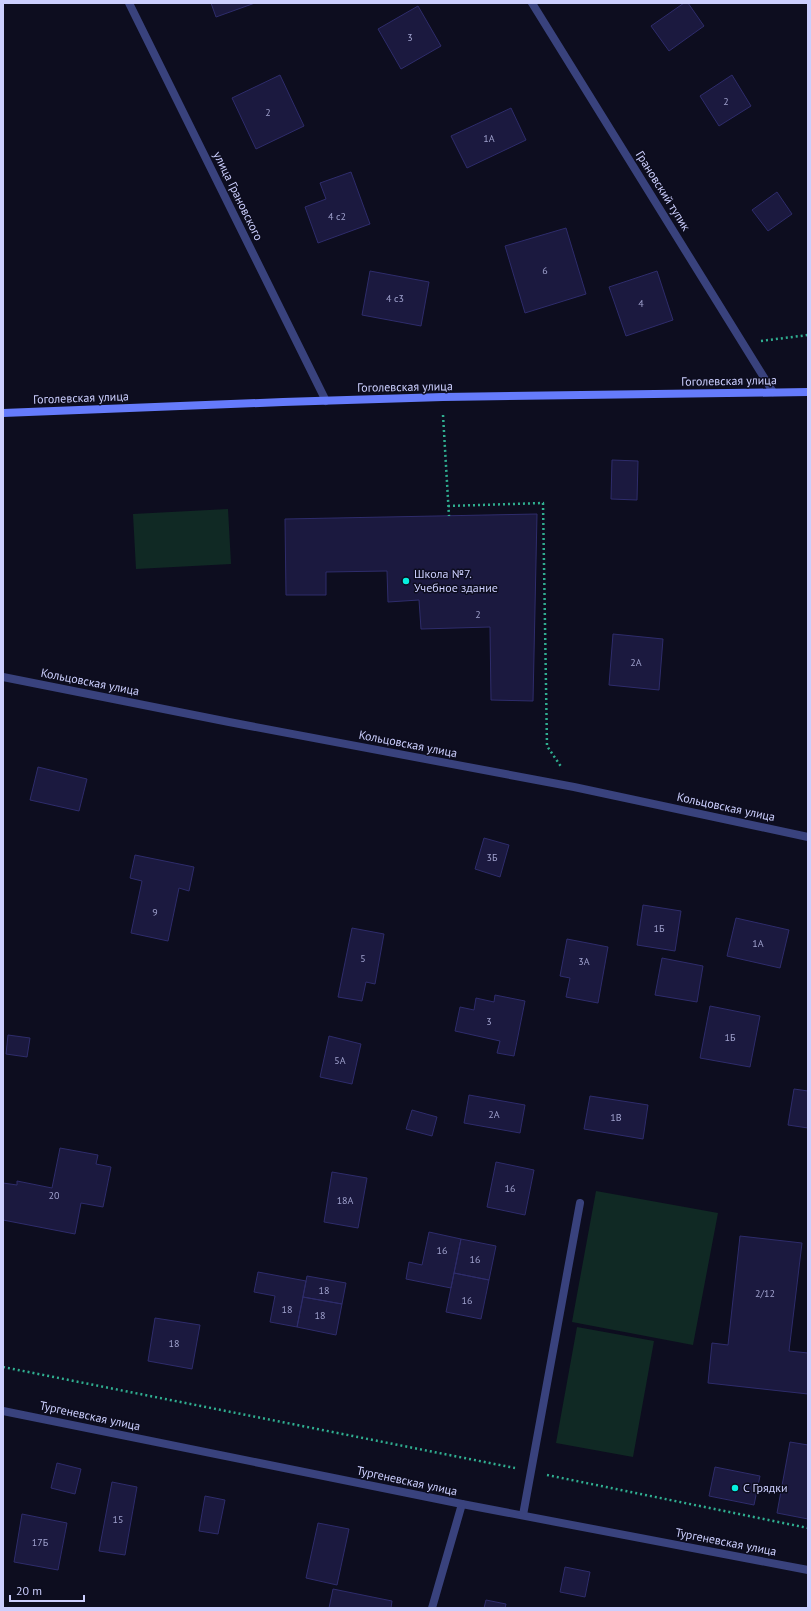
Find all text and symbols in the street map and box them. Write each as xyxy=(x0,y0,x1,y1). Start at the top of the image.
house number: 3 xyxy=(407,31,413,44)
house number: 2 xyxy=(723,95,729,108)
house number: 2 xyxy=(265,106,271,119)
house number: 1А xyxy=(483,132,495,145)
street label: Грановский тупик xyxy=(633,148,694,234)
street label: улица Грановского xyxy=(210,149,266,243)
house number: 4 с2 xyxy=(328,210,346,223)
house number: 6 xyxy=(542,264,548,277)
house number: 4 с3 xyxy=(386,292,404,305)
house number: 4 xyxy=(638,297,644,310)
street label: Гоголевская улица xyxy=(681,372,777,389)
street label: Гоголевская улица xyxy=(357,378,453,395)
street label: Гоголевская улица xyxy=(33,388,129,407)
place label: Школа №7. Учебное здание xyxy=(414,566,498,595)
marker: Школа №7. Учебное здание xyxy=(401,576,411,586)
house number: 2 xyxy=(475,608,481,621)
house number: 2А xyxy=(630,656,642,669)
street label: Кольцовская улица xyxy=(40,665,141,698)
street label: Кольцовская улица xyxy=(358,727,459,760)
street label: Кольцовская улица xyxy=(676,789,777,824)
house number: 3Б xyxy=(487,851,498,864)
house number: 9 xyxy=(152,906,158,919)
house number: 1Б xyxy=(654,922,665,935)
house number: 1А xyxy=(752,937,764,950)
house number: 5 xyxy=(360,952,366,965)
house number: 3А xyxy=(578,955,590,968)
house number: 3 xyxy=(486,1015,492,1028)
house number: 1Б xyxy=(725,1031,736,1044)
house number: 5А xyxy=(334,1054,346,1067)
house number: 2А xyxy=(488,1108,500,1121)
house number: 1В xyxy=(610,1111,622,1124)
house number: 16 xyxy=(505,1182,515,1195)
house number: 20 xyxy=(49,1189,60,1202)
house number: 18А xyxy=(337,1194,354,1207)
house number: 16 xyxy=(437,1244,447,1257)
house number: 16 xyxy=(470,1253,480,1266)
house number: 18 xyxy=(319,1284,329,1297)
house number: 2/12 xyxy=(755,1287,775,1300)
house number: 16 xyxy=(462,1294,472,1307)
house number: 18 xyxy=(282,1303,292,1316)
house number: 18 xyxy=(315,1309,325,1322)
house number: 18 xyxy=(169,1337,179,1350)
street label: Тургеневская улица xyxy=(38,1398,142,1434)
street label: Тургеневская улица xyxy=(355,1463,459,1499)
place label: С Грядки xyxy=(743,1480,788,1495)
marker: С Грядки xyxy=(730,1483,740,1493)
house number: 15 xyxy=(113,1513,123,1526)
street label: Тургеневская улица xyxy=(674,1524,778,1559)
house number: 17Б xyxy=(32,1536,49,1549)
scale bar xyxy=(10,1577,84,1603)
text: 20 m xyxy=(16,1583,42,1598)

